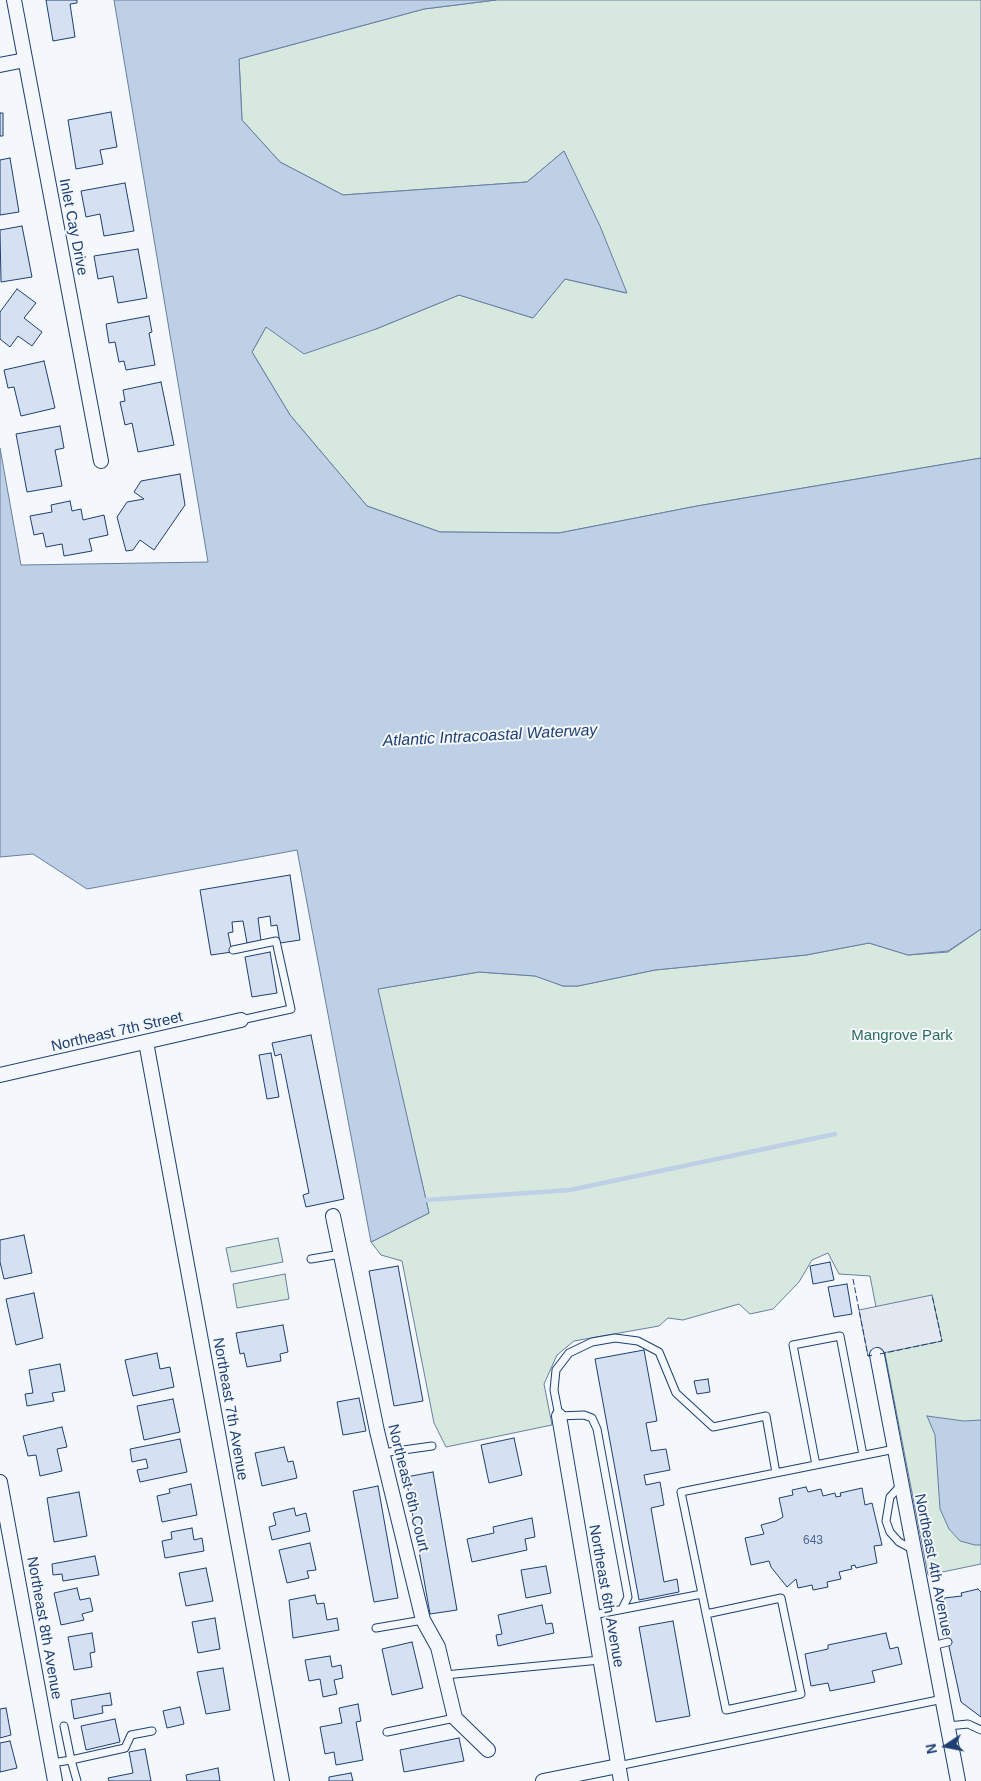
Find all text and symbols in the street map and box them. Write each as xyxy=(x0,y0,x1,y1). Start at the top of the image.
street label: Inlet Cay Drive xyxy=(55,177,91,277)
water label: Atlantic Intracoastal Waterway xyxy=(382,721,598,751)
street label: Northeast 7th Street xyxy=(50,1008,184,1056)
park label: Mangrove Park xyxy=(851,1027,953,1045)
street label: Northeast 7th Avenue xyxy=(209,1336,251,1482)
street label: Northeast 6th Court xyxy=(383,1422,433,1554)
street label: Northeast 4th Avenue xyxy=(910,1492,956,1638)
street label: Northeast 6th Avenue xyxy=(585,1523,627,1669)
house number: 643 xyxy=(803,1534,823,1548)
street label: Northeast 8th Avenue xyxy=(23,1555,65,1701)
north arrow xyxy=(921,1721,971,1771)
text: N xyxy=(922,1742,940,1755)

